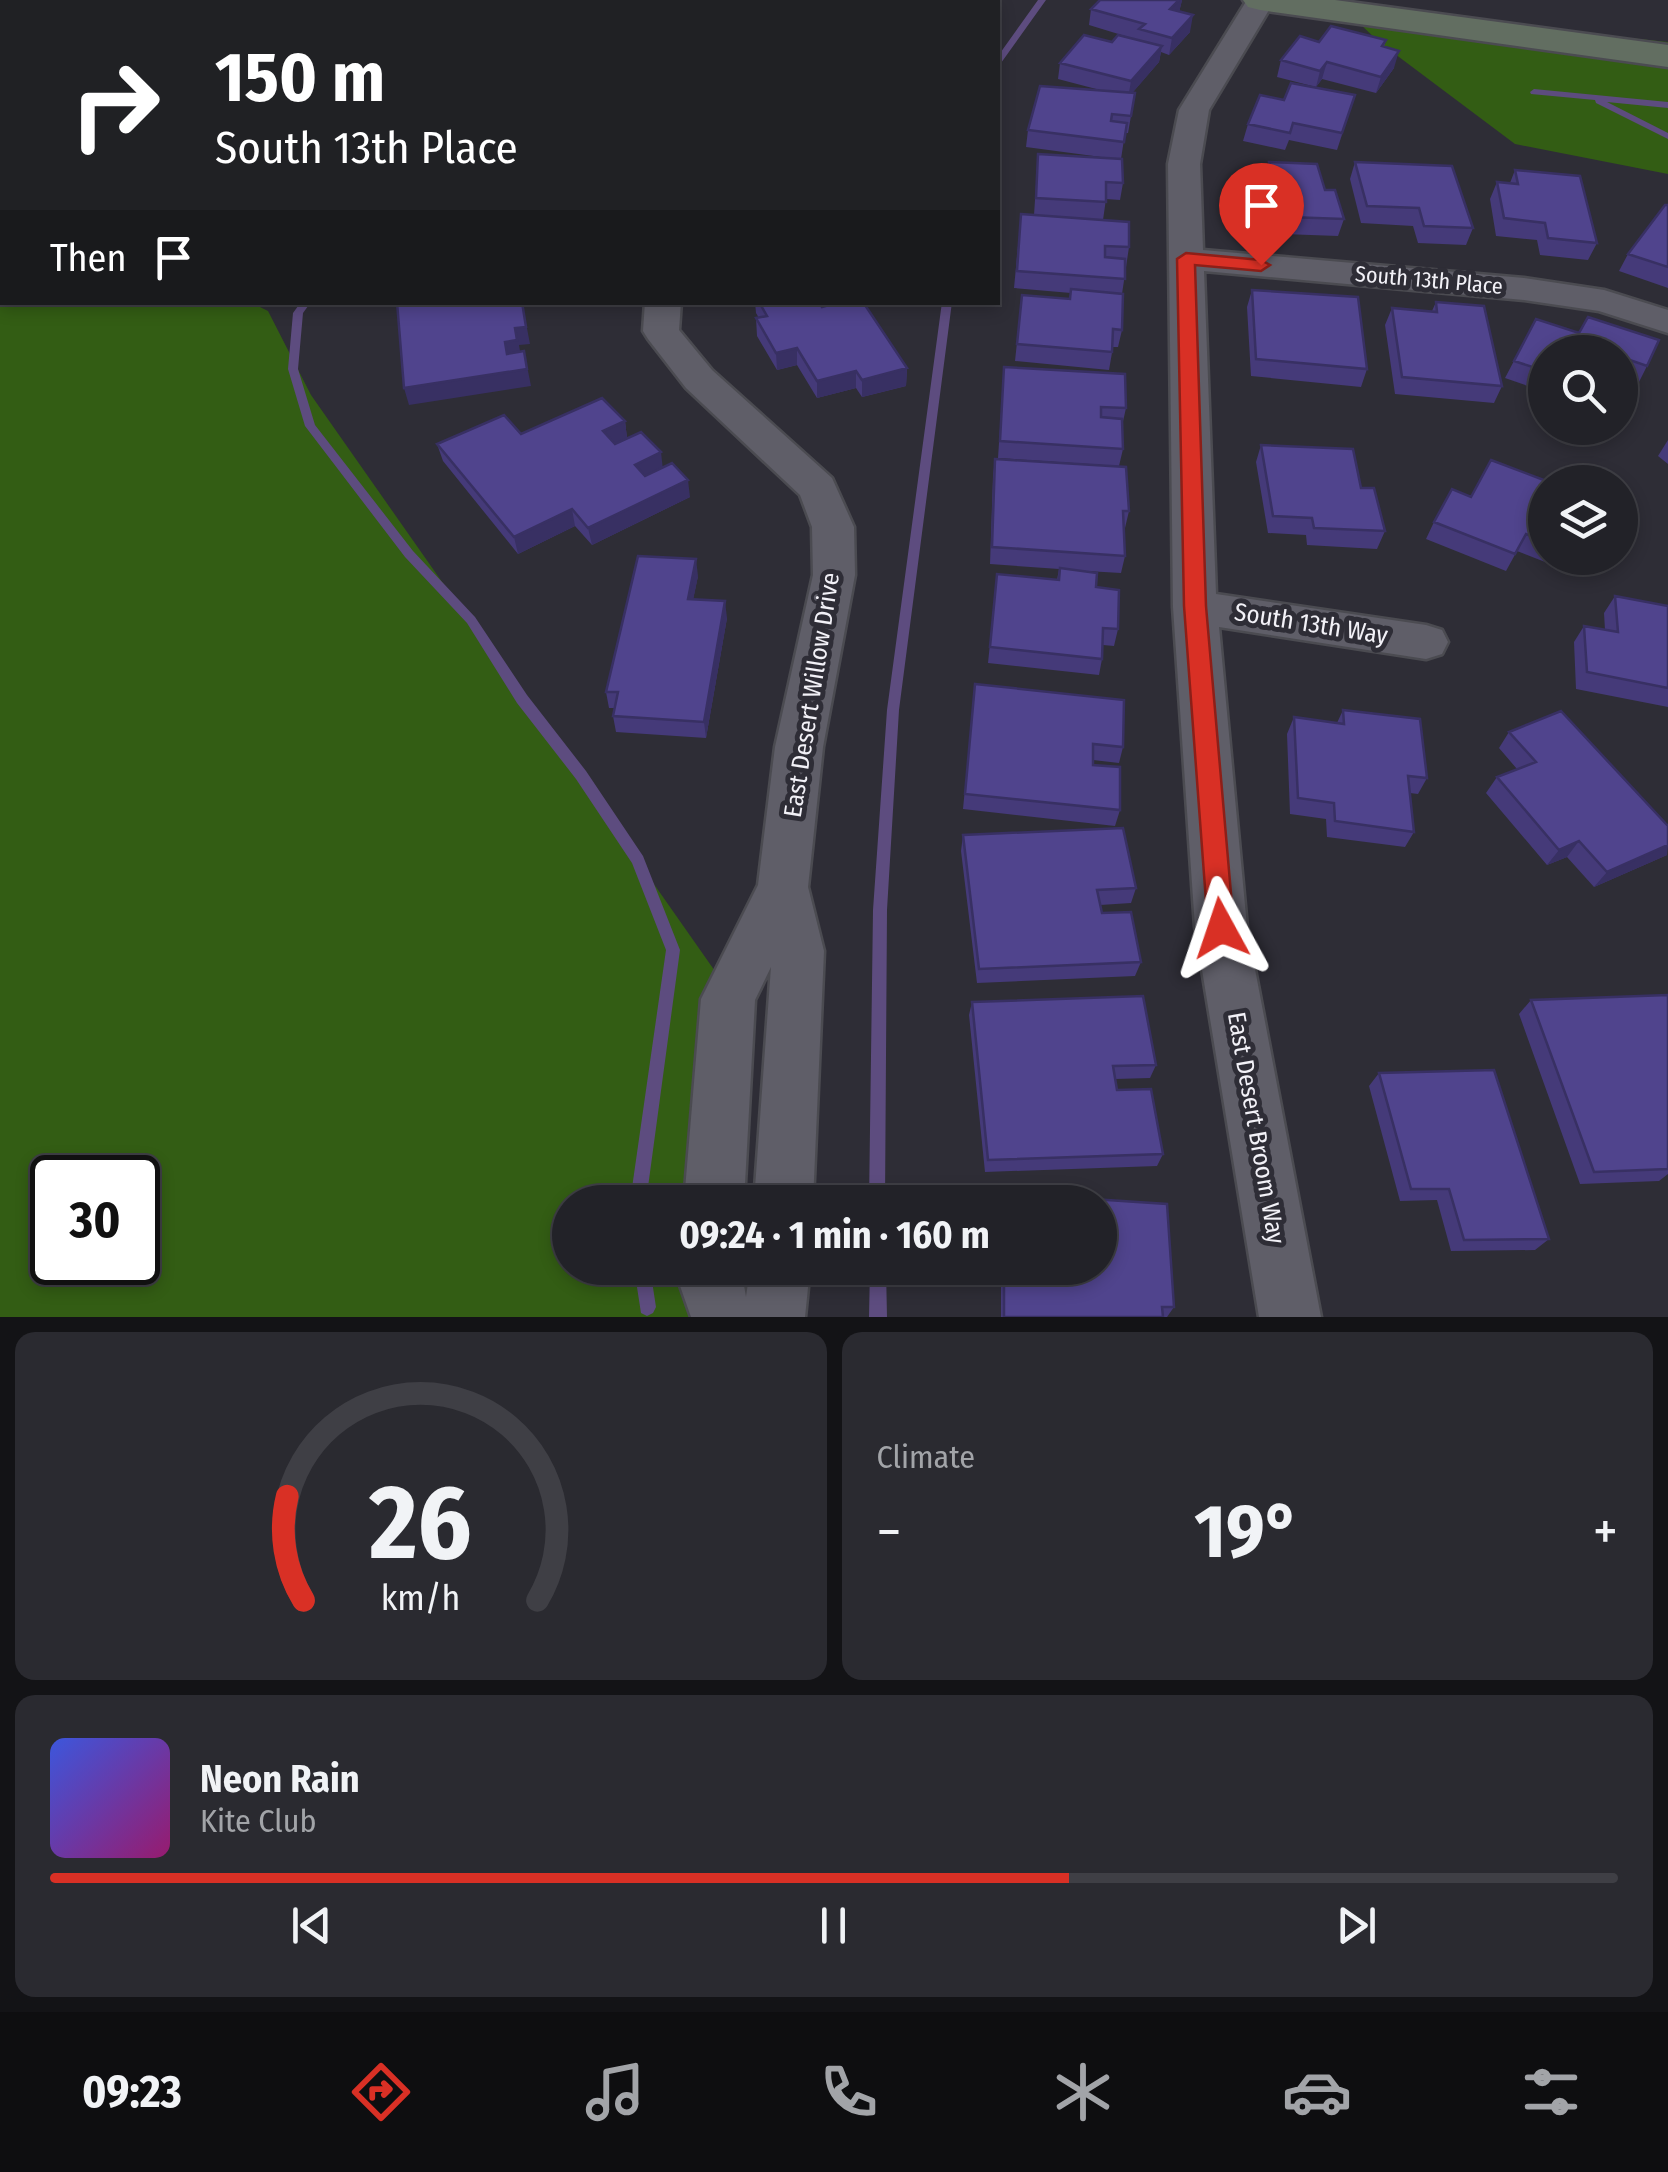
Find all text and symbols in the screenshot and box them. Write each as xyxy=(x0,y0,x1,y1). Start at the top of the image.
text: 150 m xyxy=(215,36,385,120)
icon: right xyxy=(50,40,180,170)
text: South 13th Place xyxy=(215,121,518,175)
pin xyxy=(1219,163,1304,266)
icon: arrive xyxy=(1234,178,1289,233)
icon: arrive xyxy=(146,230,201,285)
text: Then xyxy=(50,235,126,281)
street label: South 13th Place xyxy=(1354,260,1504,300)
map controls xyxy=(1528,335,1638,575)
button: search xyxy=(1528,335,1638,445)
button: layers xyxy=(1528,465,1638,575)
street label: East Desert Willow Drive xyxy=(778,571,846,819)
street label: South 13th Way xyxy=(1232,597,1390,651)
position arrow xyxy=(1169,876,1273,980)
street label: East Desert Broom Way xyxy=(1221,1010,1291,1246)
speed limit sign: 30 xyxy=(30,1155,160,1285)
text: 09:24 · 1 min · 160 m xyxy=(679,1212,990,1258)
text: Climate xyxy=(877,1438,975,1476)
text: 26 xyxy=(368,1461,472,1586)
text: 19° xyxy=(1194,1487,1300,1577)
text: − xyxy=(877,1499,901,1565)
text: + xyxy=(1593,1499,1618,1565)
text: km/h xyxy=(381,1577,461,1619)
text: Neon Rain xyxy=(200,1756,360,1802)
text: Kite Club xyxy=(200,1802,316,1840)
icon: previous xyxy=(284,1898,339,1953)
icon: pause xyxy=(806,1898,861,1953)
icon: next xyxy=(1329,1898,1384,1953)
icon: directions xyxy=(346,2057,416,2127)
icon: music xyxy=(580,2057,650,2127)
icon: phone xyxy=(814,2057,884,2127)
icon: climate xyxy=(1048,2057,1118,2127)
icon: car xyxy=(1282,2057,1352,2127)
icon: filters xyxy=(1516,2057,1586,2127)
text: 09:23 xyxy=(82,2065,182,2119)

